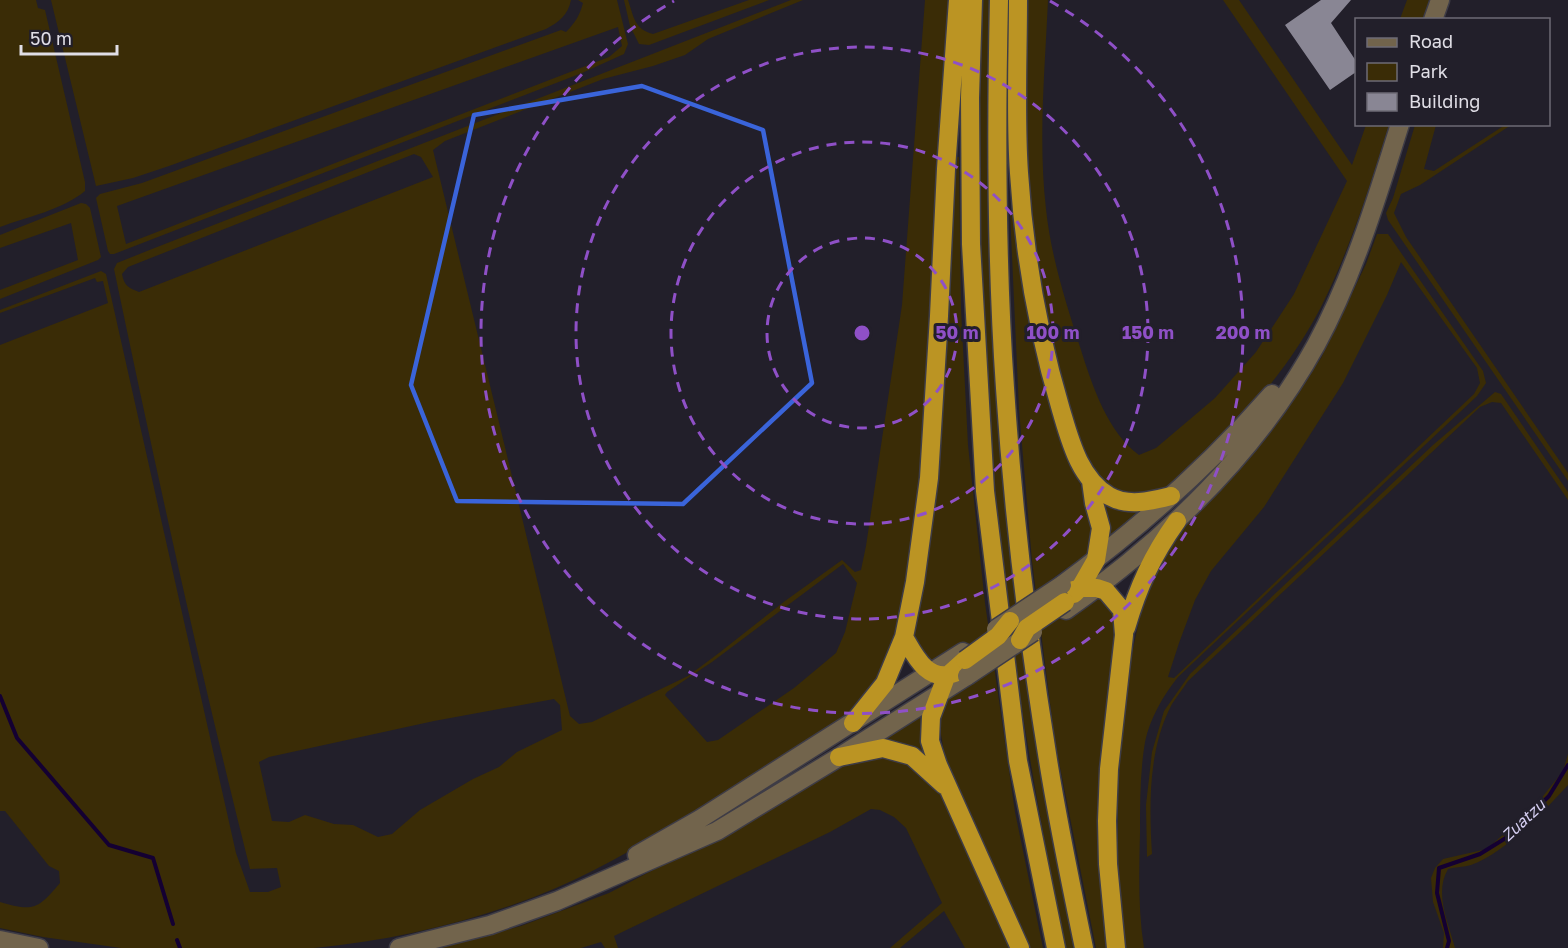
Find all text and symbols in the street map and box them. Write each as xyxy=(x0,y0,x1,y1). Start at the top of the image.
scale bar xyxy=(21,18,117,56)
legend xyxy=(1355,18,1550,126)
text: 50 m xyxy=(30,27,72,49)
text: Road xyxy=(1409,30,1453,52)
text: Park xyxy=(1409,60,1448,82)
text: Building xyxy=(1409,90,1480,112)
text: 50 m xyxy=(936,321,978,343)
text: 100 m xyxy=(1027,321,1079,343)
text: 150 m xyxy=(1122,321,1174,343)
text: 200 m xyxy=(1216,321,1270,343)
centre of rings xyxy=(852,323,872,343)
water label: Zuatzu xyxy=(1497,794,1550,845)

